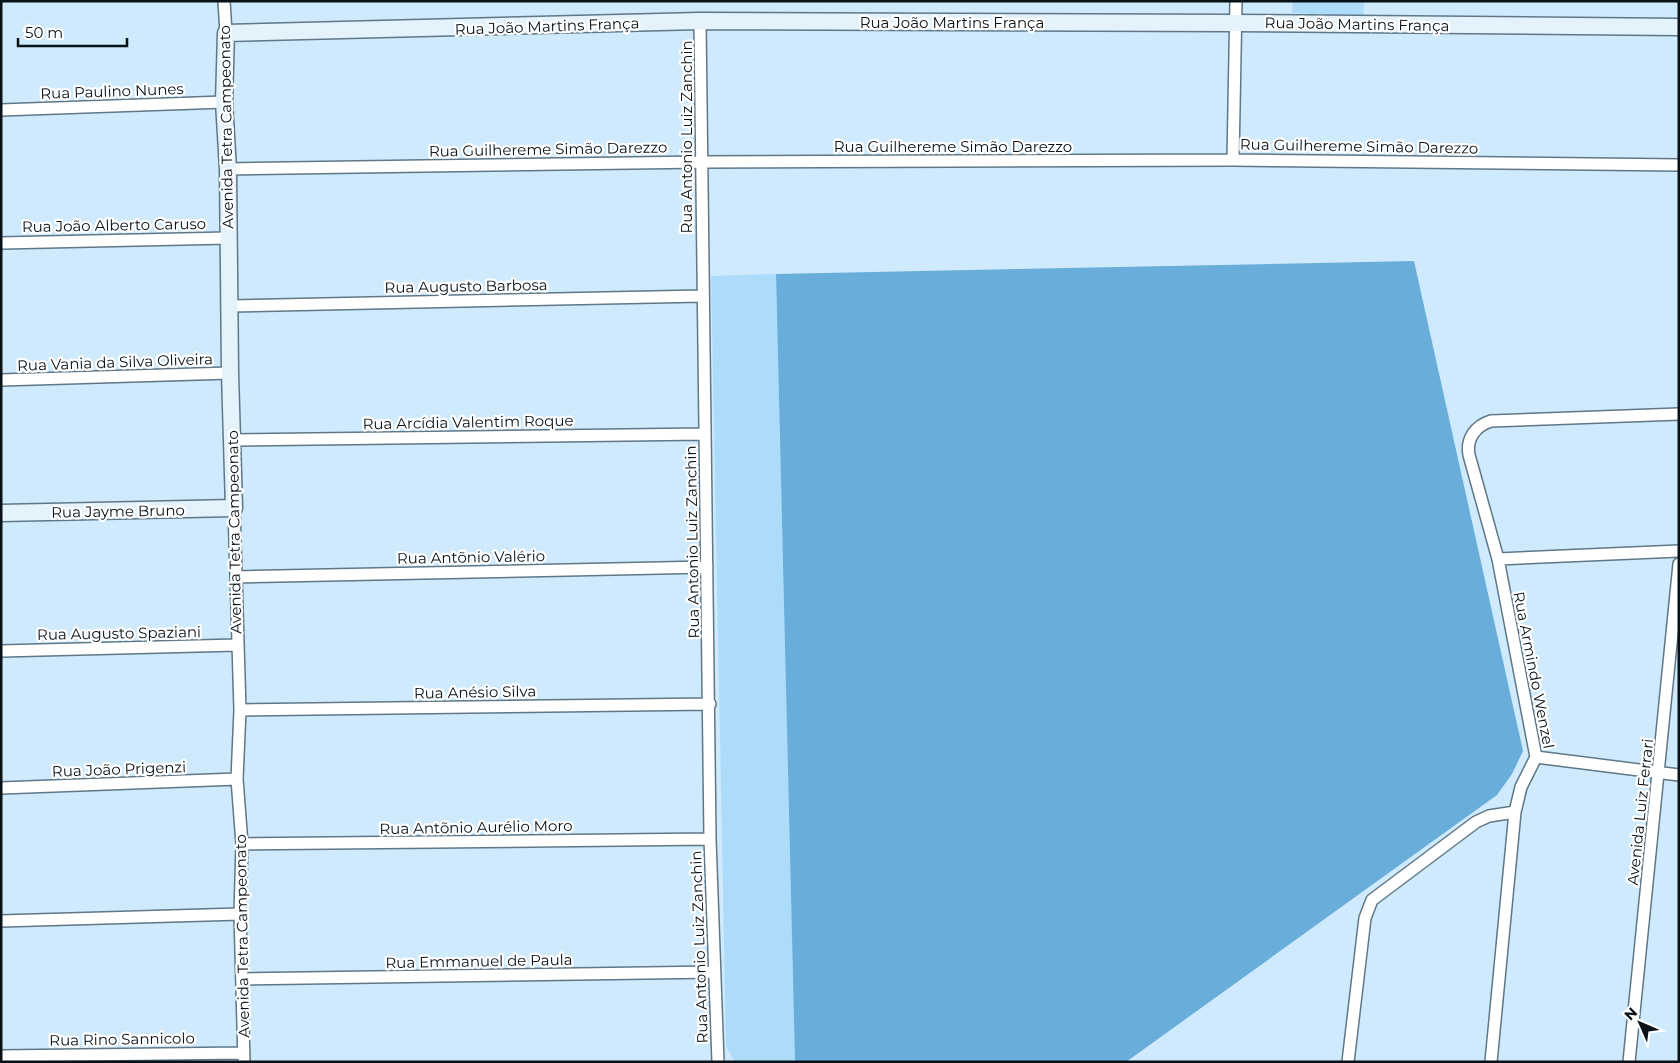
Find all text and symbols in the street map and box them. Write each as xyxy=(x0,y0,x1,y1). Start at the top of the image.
street label: Rua João Martins França xyxy=(454,13,640,39)
street label: Rua João Martins França xyxy=(860,13,1044,32)
street label: Rua João Martins França xyxy=(1264,13,1450,35)
scale bar xyxy=(18,15,126,47)
text: 50 m xyxy=(25,23,63,42)
street label: Avenida Tetra Campeonato xyxy=(215,25,237,229)
street label: Rua Antonio Luiz Zanchin xyxy=(677,40,696,234)
street label: Rua Paulino Nunes xyxy=(40,79,184,103)
street label: Rua Guilhereme Simão Darezzo xyxy=(1240,134,1478,158)
street label: Rua Guilhereme Simão Darezzo xyxy=(429,137,667,161)
street label: Rua Guilhereme Simão Darezzo xyxy=(834,137,1072,156)
street label: Rua João Alberto Caruso xyxy=(22,214,206,236)
street label: Rua Augusto Barbosa xyxy=(384,275,548,297)
street label: Rua Vania da Silva Oliveira xyxy=(17,349,213,375)
street label: Rua Arcídia Valentim Roque xyxy=(362,411,574,433)
street label: Avenida Tetra Campeonato xyxy=(223,430,245,634)
street label: Rua Antonio Luiz Zanchin xyxy=(681,445,703,639)
street label: Rua Jayme Bruno xyxy=(51,500,185,522)
street label: Rua Antõnio Valério xyxy=(397,546,545,568)
street label: Rua Armindo Wenzel xyxy=(1509,590,1559,750)
street label: Rua Augusto Spaziani xyxy=(37,622,201,644)
street label: Rua Anésio Silva xyxy=(414,681,536,703)
street label: Avenida Luiz Ferrari xyxy=(1623,738,1657,886)
street label: Rua João Prigenzi xyxy=(52,757,186,781)
street label: Rua Antõnio Aurélio Moro xyxy=(379,816,573,838)
street label: Avenida Tetra Campeonato xyxy=(231,834,253,1038)
street label: Rua Antonio Luiz Zanchin xyxy=(686,850,712,1044)
street label: Rua Emmanuel de Paula xyxy=(385,950,573,972)
north arrow xyxy=(1615,998,1665,1048)
text: N xyxy=(1620,1003,1641,1024)
street label: Rua Rino Sannicolo xyxy=(49,1028,195,1050)

